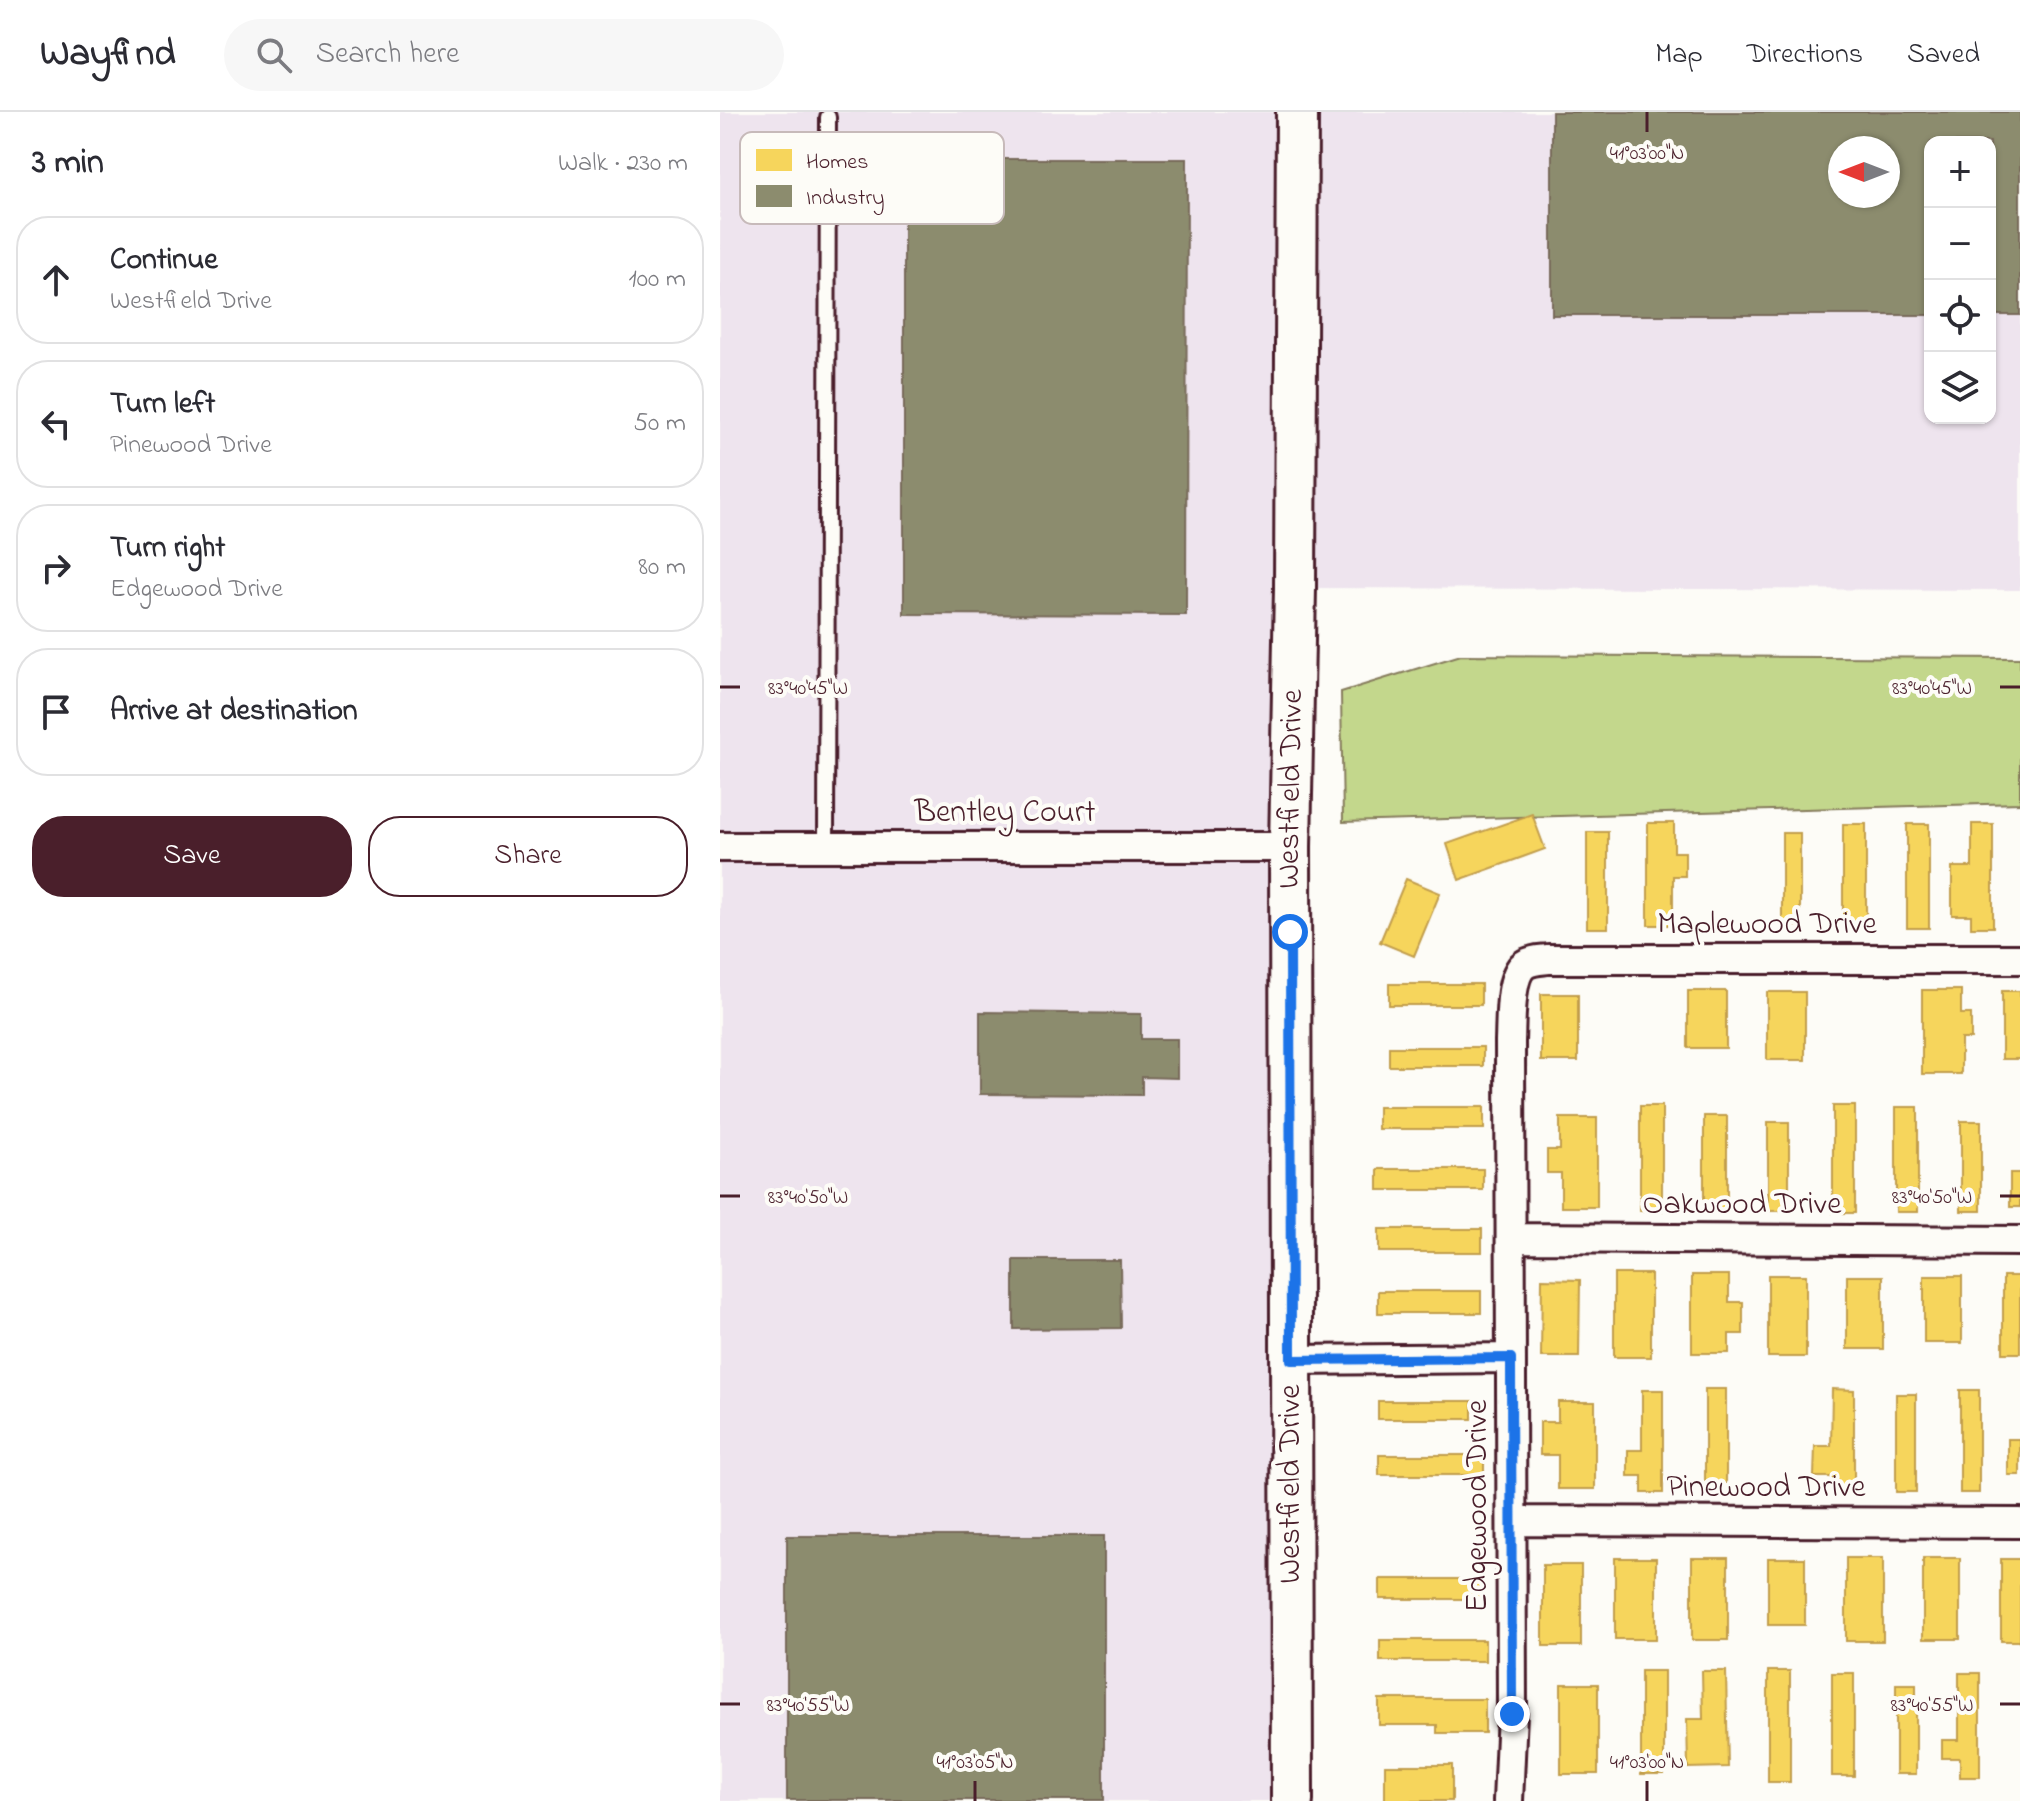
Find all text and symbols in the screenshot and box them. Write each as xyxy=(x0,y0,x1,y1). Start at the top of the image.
search box xyxy=(224,19,784,91)
text: Wayfind xyxy=(40,27,176,83)
icon: search xyxy=(252,33,296,77)
text: Search here xyxy=(316,33,459,77)
text: Map xyxy=(1655,35,1703,76)
text: Directions xyxy=(1747,35,1863,76)
text: Saved xyxy=(1907,35,1980,76)
legend xyxy=(740,132,1004,224)
north arrow xyxy=(1828,136,1900,208)
map controls xyxy=(1924,136,1996,424)
button: + xyxy=(1924,136,1996,208)
text: 3 min xyxy=(32,139,104,189)
text: 41°03'00"N xyxy=(1610,140,1684,169)
text: Walk · 230 m xyxy=(558,145,688,183)
text: Homes xyxy=(806,147,868,179)
text: Industry xyxy=(806,183,885,216)
button: − xyxy=(1924,208,1996,280)
text: Continue xyxy=(110,239,218,283)
icon: ahead xyxy=(34,258,78,302)
text: 100 m xyxy=(629,261,686,299)
button: locate xyxy=(1924,280,1996,352)
text: Westfield Drive xyxy=(110,283,272,321)
button: layers xyxy=(1924,352,1996,424)
text: Turn left xyxy=(110,383,215,427)
icon: left xyxy=(34,402,78,446)
text: 50 m xyxy=(633,405,686,443)
text: Pinewood Drive xyxy=(110,427,272,465)
text: Turn right xyxy=(110,527,225,571)
icon: right xyxy=(34,546,78,590)
text: 80 m xyxy=(638,549,686,587)
text: Edgewood Drive xyxy=(110,571,283,609)
text: 83°40'45"W xyxy=(768,675,848,704)
text: 83°40'45"W xyxy=(1892,675,1972,704)
street label: Westfield Drive xyxy=(1266,688,1317,889)
icon: arrive xyxy=(34,690,78,734)
text: Arrive at destination xyxy=(110,690,358,734)
street label: Bentley Court xyxy=(914,790,1096,837)
button: Save xyxy=(32,816,352,897)
button: Share xyxy=(368,816,688,897)
street label: Maplewood Drive xyxy=(1657,902,1877,949)
route start xyxy=(1272,914,1308,950)
street label: Oakwood Drive xyxy=(1642,1182,1842,1229)
text: 83°40'50"W xyxy=(768,1184,848,1213)
text: 83°40'50"W xyxy=(1892,1184,1972,1213)
street label: Westfield Drive xyxy=(1268,1384,1315,1584)
street label: Edgewood Drive xyxy=(1455,1399,1502,1612)
street label: Pinewood Drive xyxy=(1666,1465,1866,1512)
text: 83°40'55"W xyxy=(766,1692,850,1721)
text: 83°40'55"W xyxy=(1890,1692,1974,1721)
route end xyxy=(1494,1696,1530,1732)
text: 41°03'05"N xyxy=(936,1749,1014,1778)
text: 41°03'00"N xyxy=(1610,1749,1684,1778)

